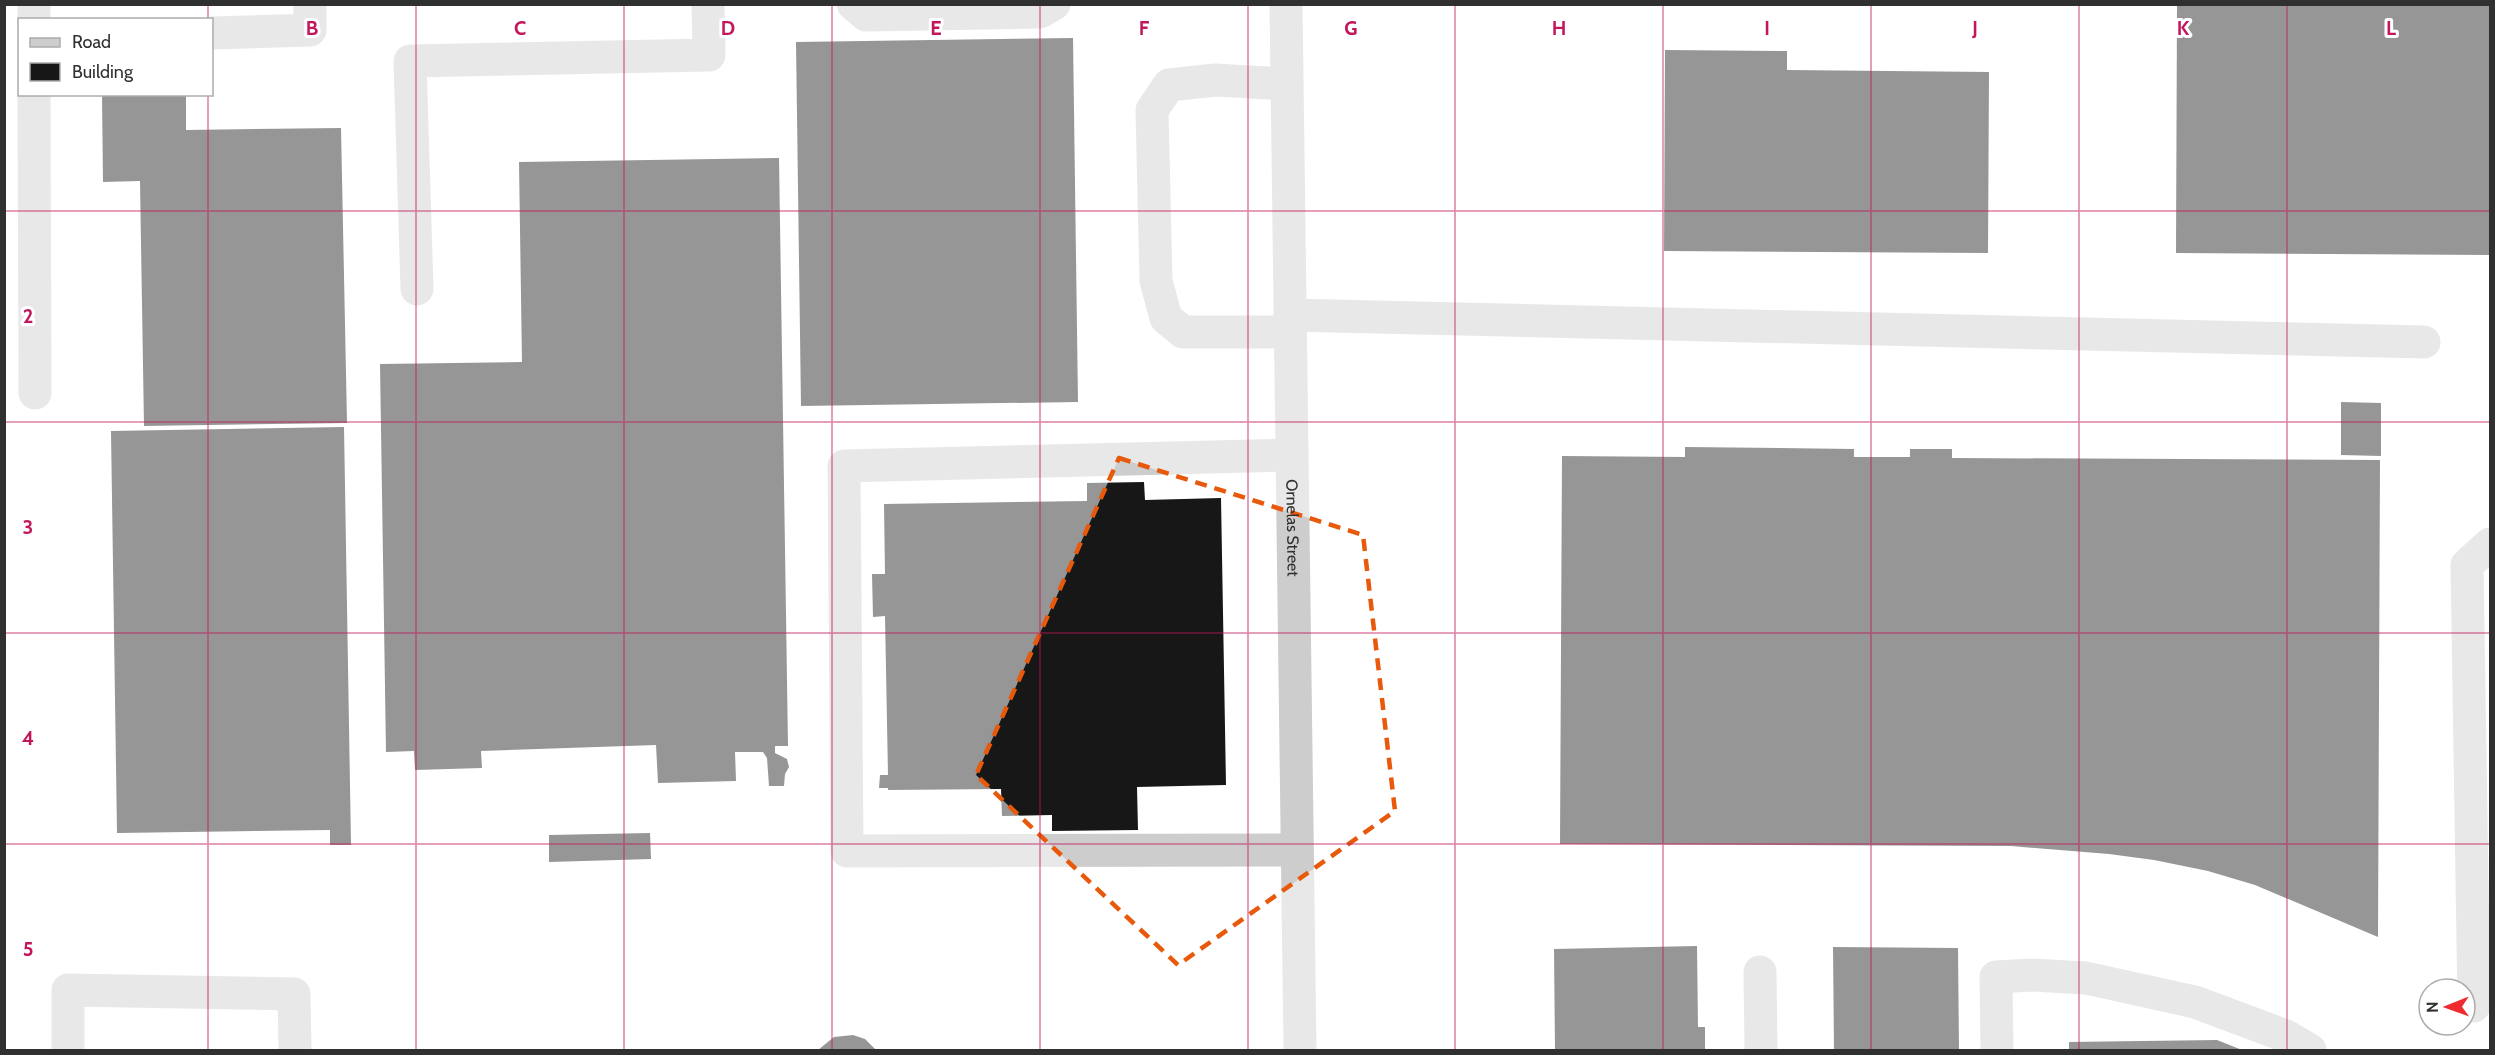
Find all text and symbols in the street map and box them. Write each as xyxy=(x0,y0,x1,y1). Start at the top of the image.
text: B xyxy=(306,16,318,40)
text: C xyxy=(514,16,526,40)
text: D xyxy=(721,16,735,40)
text: E xyxy=(930,16,942,40)
text: F xyxy=(1139,16,1150,40)
text: G xyxy=(1344,16,1358,40)
text: H xyxy=(1552,16,1566,40)
text: I xyxy=(1764,16,1770,40)
text: J xyxy=(1971,16,1978,40)
text: K xyxy=(2177,16,2190,40)
text: L xyxy=(2386,16,2396,40)
legend xyxy=(18,18,213,96)
text: Road xyxy=(72,31,111,53)
text: Building xyxy=(72,61,134,83)
text: 2 xyxy=(23,304,33,328)
street label: Ornelas Street xyxy=(1283,479,1303,577)
text: 3 xyxy=(23,515,33,539)
text: 4 xyxy=(22,726,34,750)
text: 5 xyxy=(23,937,33,961)
north arrow xyxy=(2417,977,2477,1037)
text: N xyxy=(2423,1001,2442,1013)

